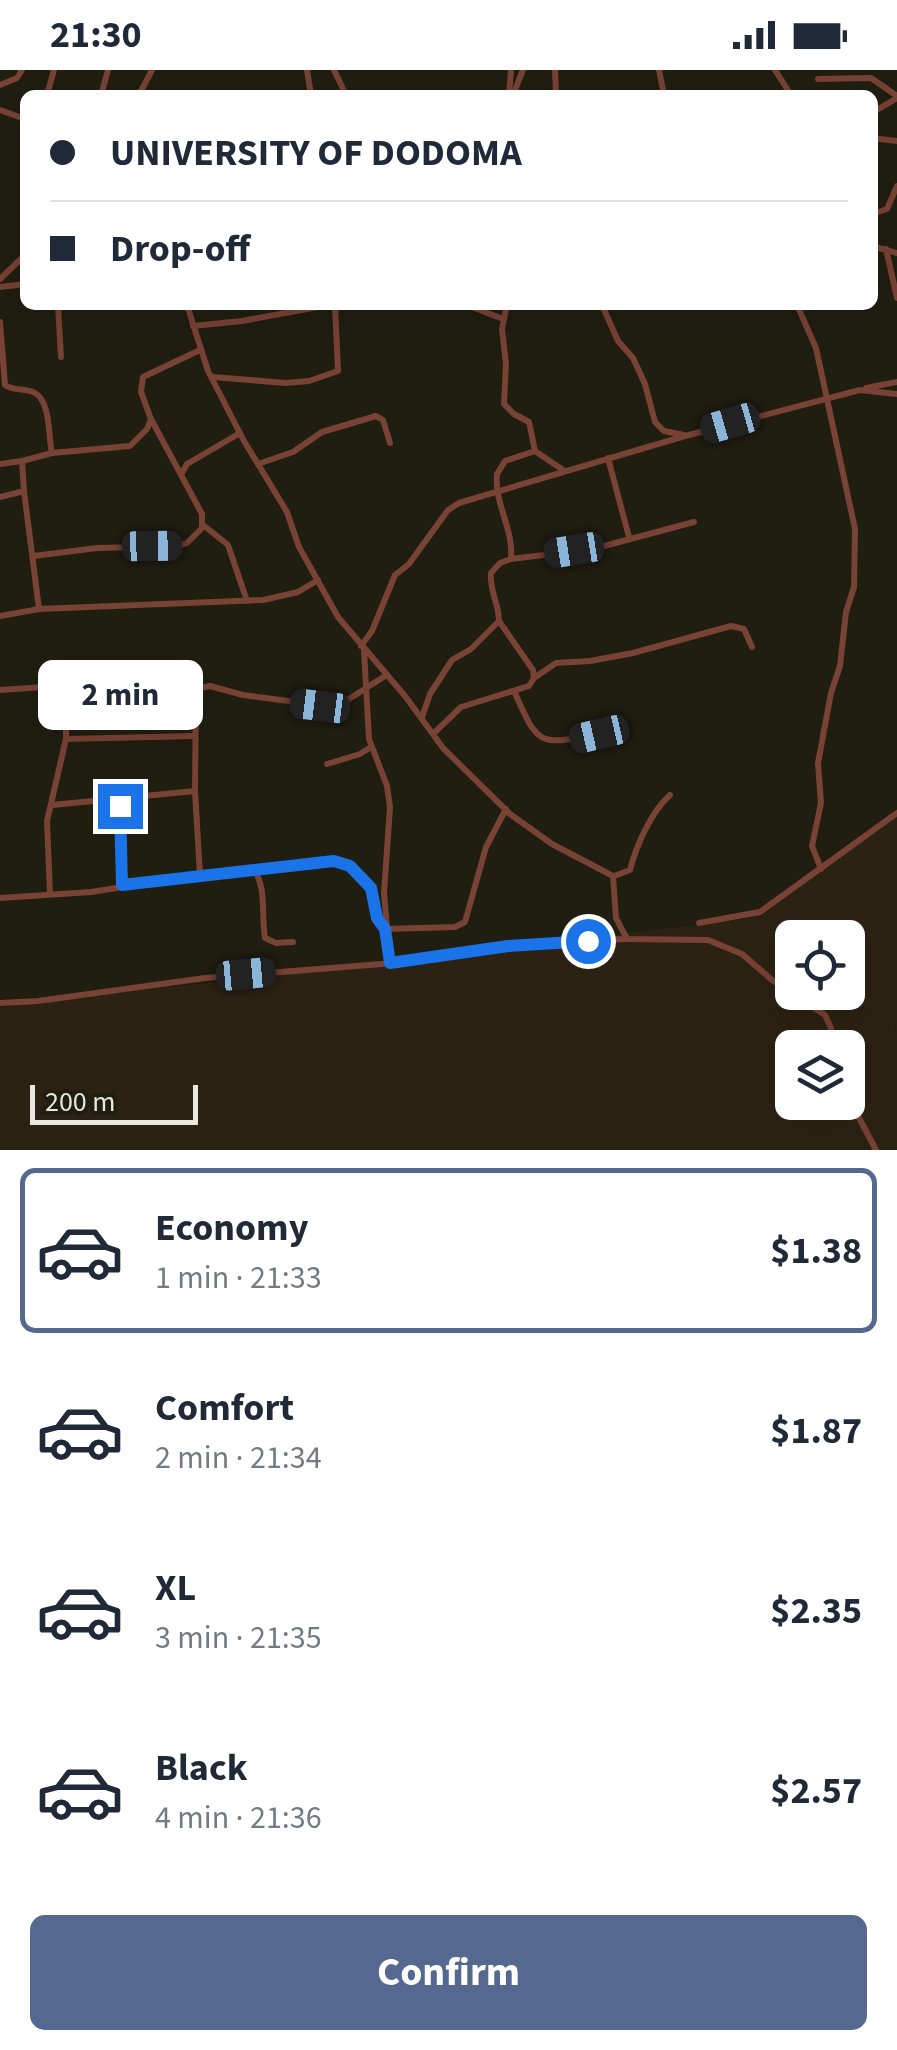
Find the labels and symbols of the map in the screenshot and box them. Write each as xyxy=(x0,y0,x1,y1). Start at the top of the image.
car xyxy=(697,400,763,446)
car xyxy=(122,530,182,562)
car xyxy=(542,530,606,570)
callout: 2 min xyxy=(38,661,202,731)
car xyxy=(288,687,352,725)
car xyxy=(566,713,632,755)
route end xyxy=(98,784,143,829)
route start xyxy=(566,919,611,964)
car xyxy=(215,956,277,992)
scale bar xyxy=(30,1080,198,1124)

